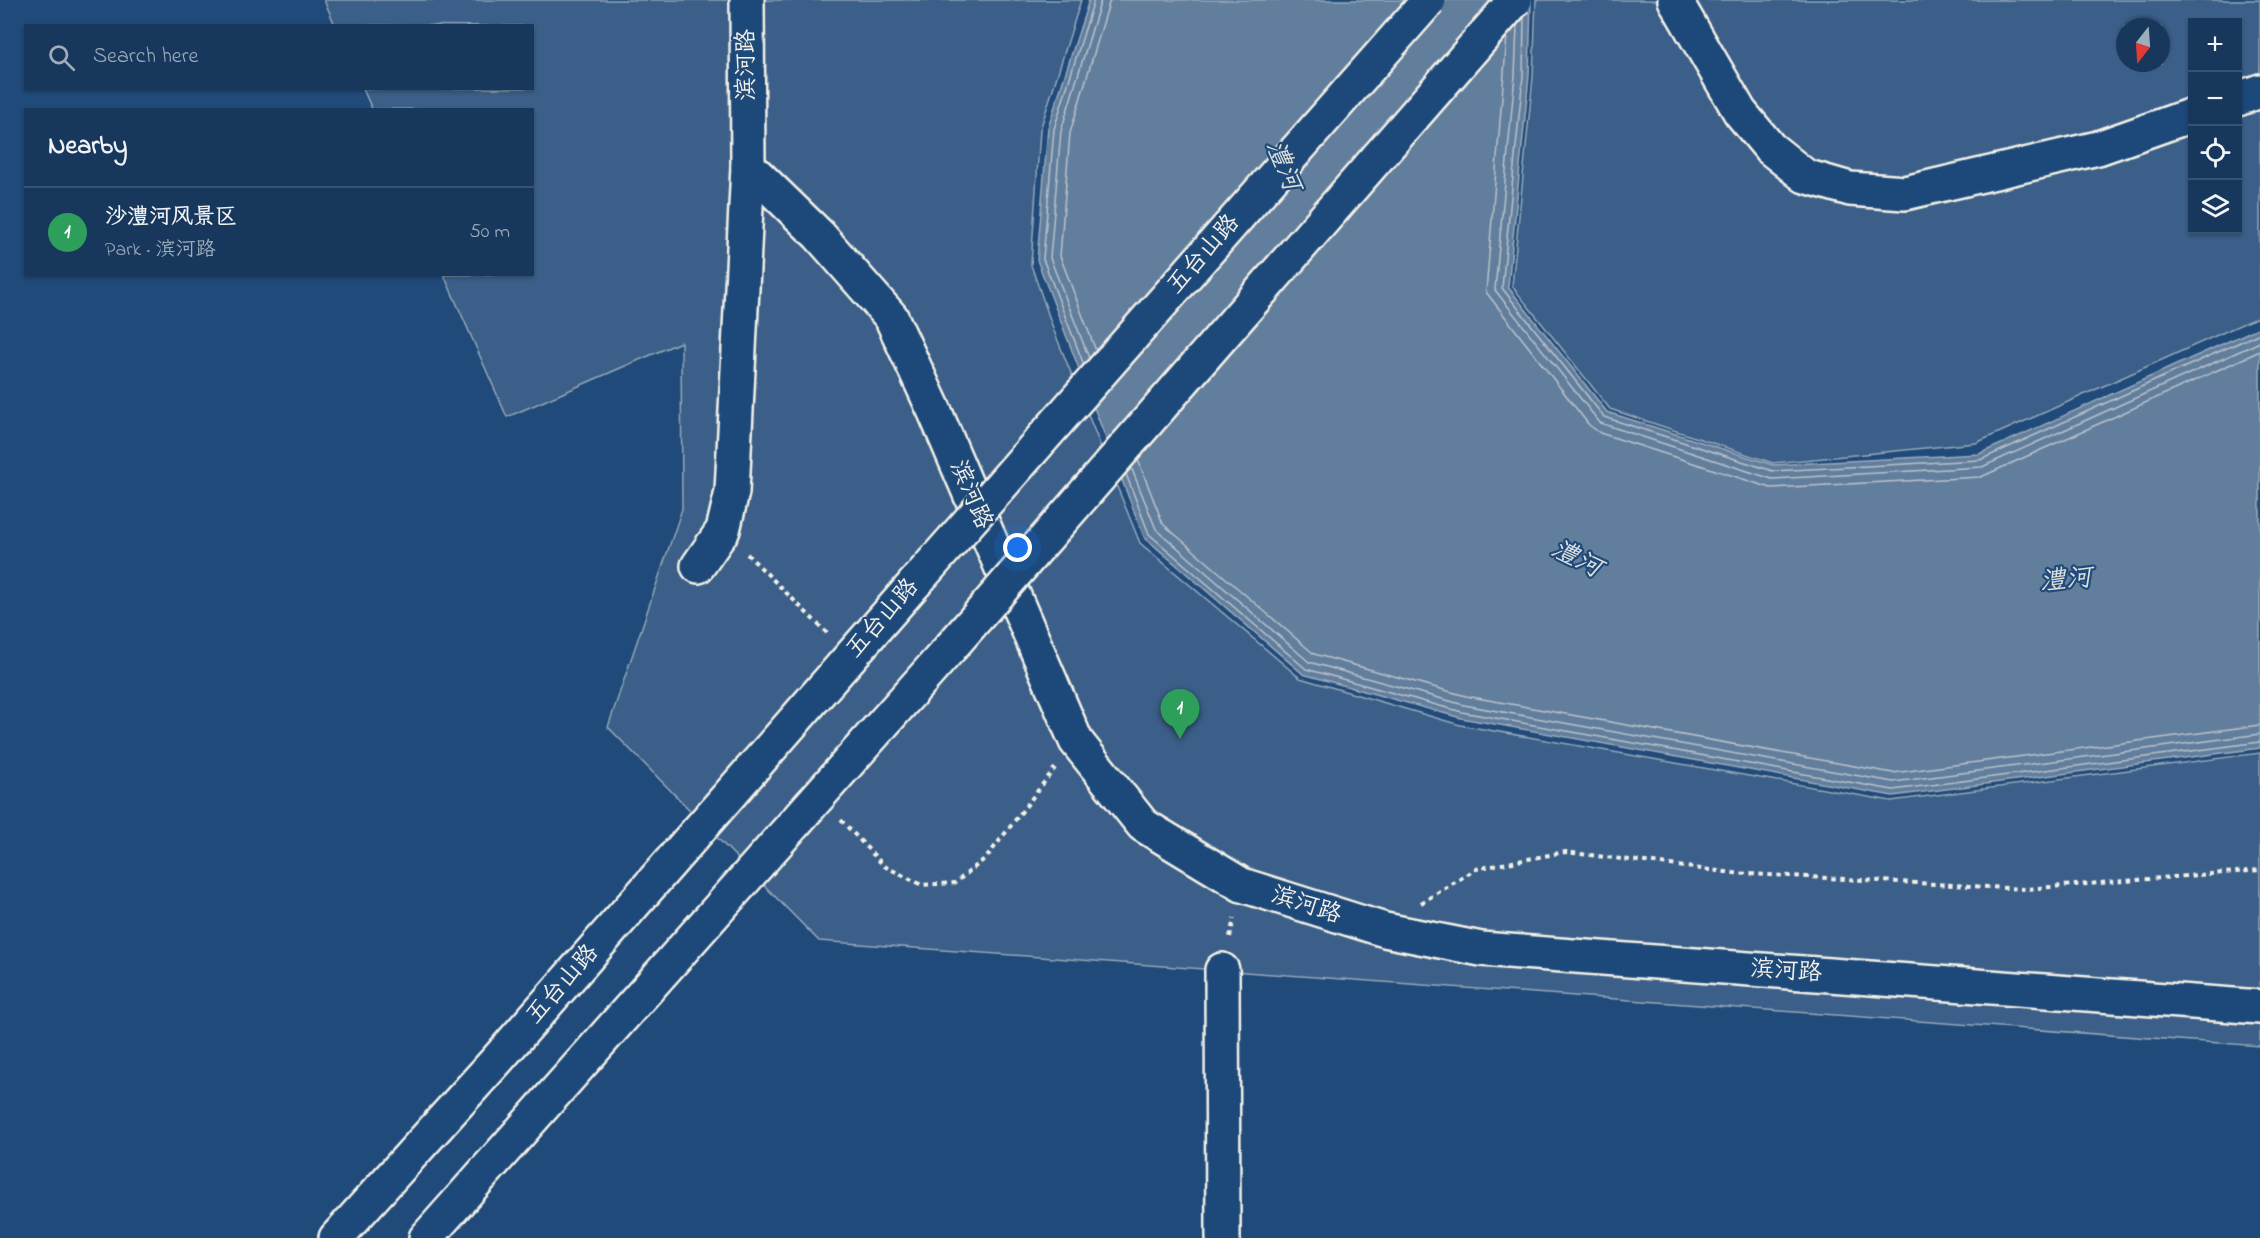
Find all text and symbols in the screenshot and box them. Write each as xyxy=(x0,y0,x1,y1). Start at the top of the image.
north arrow xyxy=(2116,18,2170,72)
map controls xyxy=(2188,18,2242,234)
button: + xyxy=(2188,18,2242,72)
search box xyxy=(24,24,534,90)
street label: 滨河路 xyxy=(730,29,765,101)
icon: search xyxy=(45,41,78,74)
text: Search here xyxy=(93,41,198,73)
button: − xyxy=(2188,72,2242,126)
button: locate xyxy=(2188,126,2242,180)
text: Nearby xyxy=(48,128,127,166)
water label: 澧河 xyxy=(1255,135,1311,201)
button: layers xyxy=(2188,180,2242,234)
text: 沙澧河风景区 xyxy=(105,202,237,234)
street label: 五台山路 xyxy=(1159,207,1249,303)
text: 1 xyxy=(64,218,71,247)
text: 50 m xyxy=(469,218,510,247)
text: Park · 滨河路 xyxy=(105,236,215,265)
street label: 滨河路 xyxy=(940,455,1000,535)
water label: 澧河 xyxy=(1544,531,1611,591)
your location xyxy=(1003,533,1032,562)
water label: 澧河 xyxy=(2038,559,2098,602)
street label: 五台山路 xyxy=(838,571,928,667)
pin: 1 xyxy=(1160,690,1200,739)
street label: 滨河路 xyxy=(1266,878,1346,934)
street label: 五台山路 xyxy=(518,937,608,1033)
street label: 滨河路 xyxy=(1749,952,1823,992)

